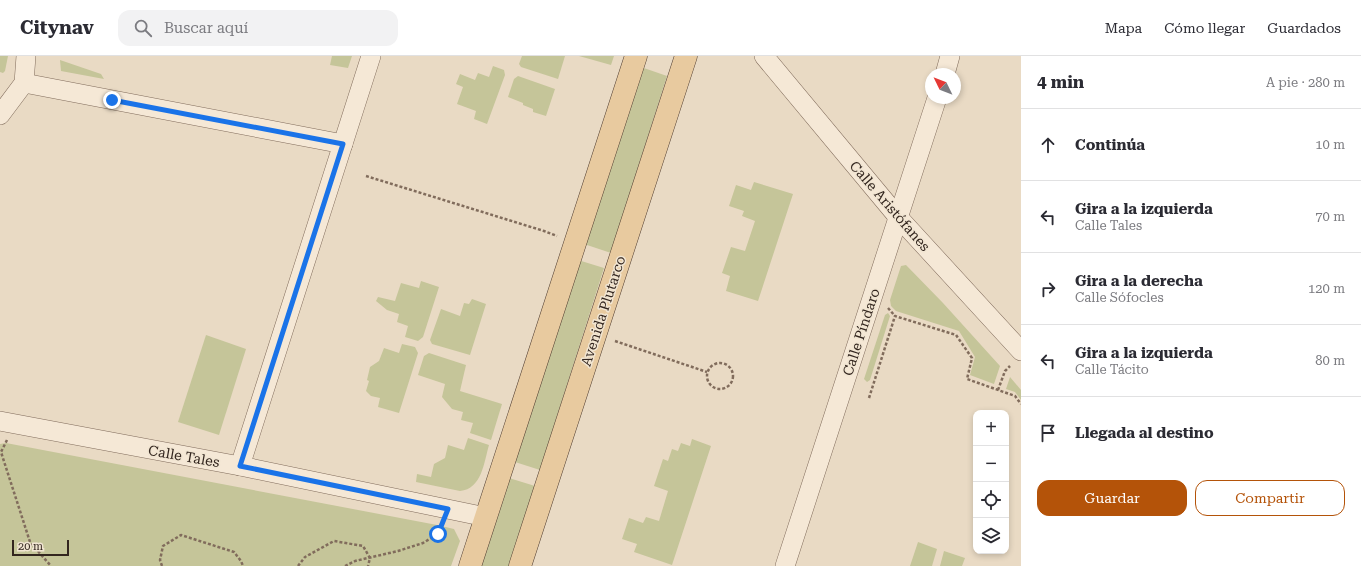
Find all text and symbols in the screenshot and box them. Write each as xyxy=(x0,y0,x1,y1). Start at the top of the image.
search box xyxy=(118,10,398,46)
text: Citynav xyxy=(20,16,94,39)
icon: search xyxy=(132,17,154,39)
text: Buscar aquí xyxy=(164,19,248,37)
text: Mapa xyxy=(1105,20,1142,36)
text: Cómo llegar xyxy=(1164,20,1245,36)
text: Guardados xyxy=(1267,20,1341,36)
north arrow xyxy=(925,68,961,104)
text: 4 min xyxy=(1037,72,1084,92)
text: A pie · 280 m xyxy=(1266,75,1345,90)
route end xyxy=(103,91,121,109)
icon: ahead xyxy=(1037,134,1059,156)
text: Continúa xyxy=(1075,136,1145,154)
text: 10 m xyxy=(1315,137,1345,152)
street label: Calle Aristófanes xyxy=(847,158,934,255)
text: Gira a la izquierda xyxy=(1075,200,1213,218)
icon: left xyxy=(1037,206,1059,228)
text: 70 m xyxy=(1315,209,1345,224)
text: Calle Tales xyxy=(1075,218,1142,233)
street label: Avenida Plutarco xyxy=(578,254,628,368)
text: Gira a la derecha xyxy=(1075,272,1203,290)
icon: right xyxy=(1037,278,1059,300)
text: 120 m xyxy=(1308,281,1345,296)
street label: Calle Píndaro xyxy=(839,286,883,378)
text: Calle Sófocles xyxy=(1075,290,1164,305)
text: Gira a la izquierda xyxy=(1075,344,1213,362)
icon: left xyxy=(1037,350,1059,372)
text: 80 m xyxy=(1315,353,1345,368)
text: Calle Tácito xyxy=(1075,362,1149,377)
map controls xyxy=(973,410,1009,554)
button: + xyxy=(973,410,1009,446)
icon: arrive xyxy=(1037,422,1059,444)
text: Llegada al destino xyxy=(1075,424,1214,442)
street label: Calle Tales xyxy=(147,442,221,470)
button: − xyxy=(973,446,1009,482)
button: Guardar xyxy=(1037,480,1187,516)
button: Compartir xyxy=(1195,480,1345,516)
button: locate xyxy=(973,482,1009,518)
button: layers xyxy=(973,518,1009,554)
route start xyxy=(429,525,447,543)
scale bar xyxy=(12,538,69,557)
text: 20 m xyxy=(18,540,43,553)

